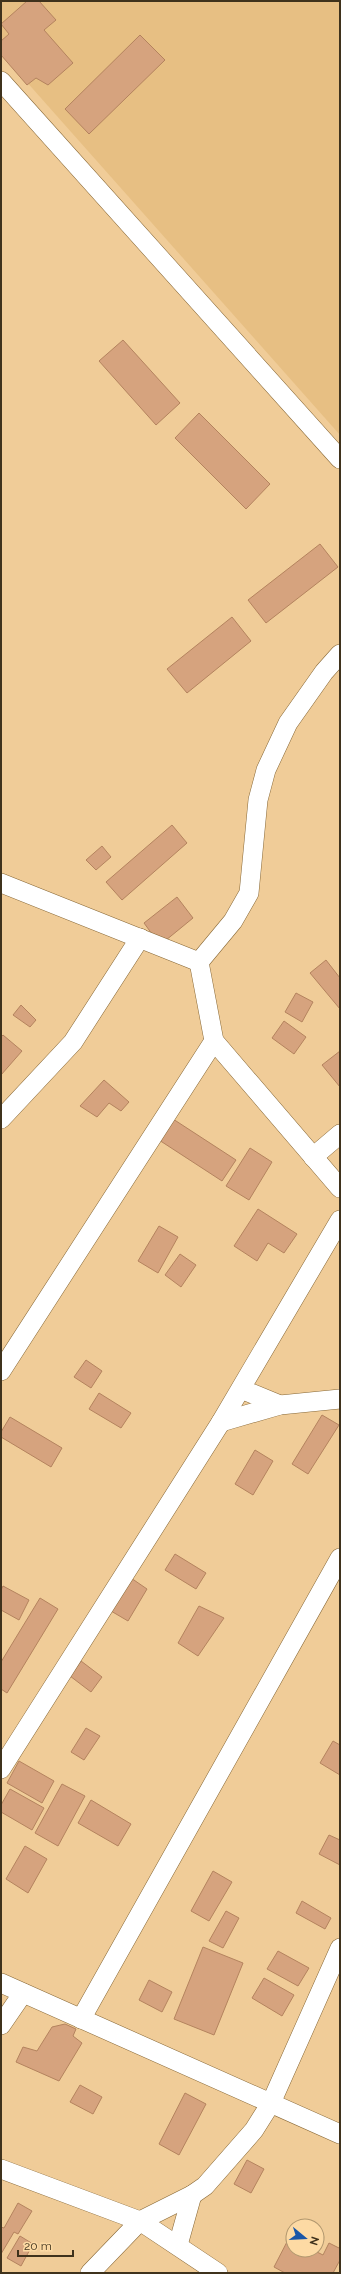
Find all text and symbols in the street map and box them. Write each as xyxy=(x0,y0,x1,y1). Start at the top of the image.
north arrow xyxy=(285,2218,325,2258)
scale bar xyxy=(18,2232,73,2258)
text: N xyxy=(307,2235,322,2247)
text: 20 m xyxy=(24,2239,52,2253)

